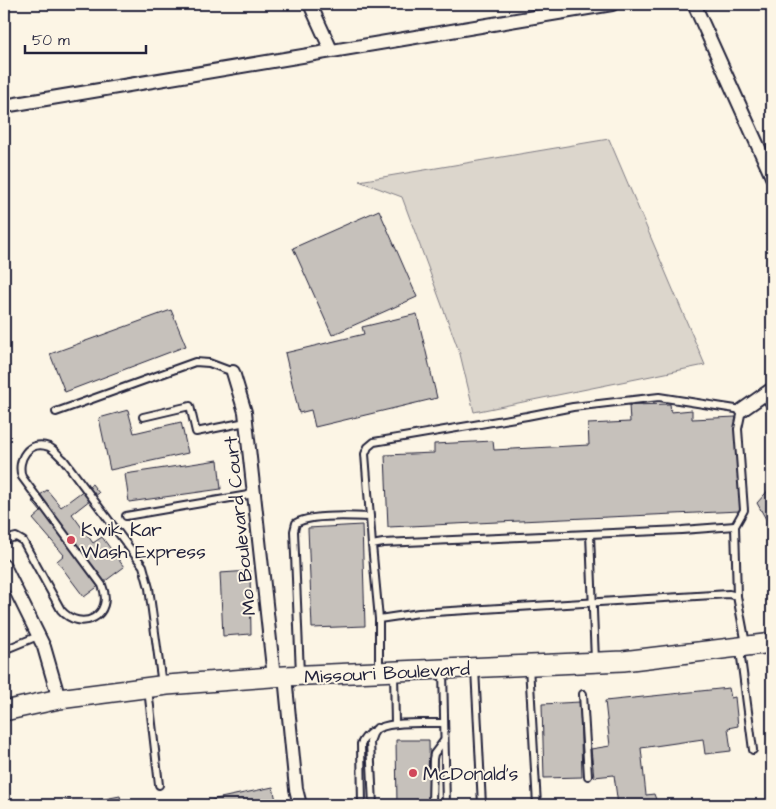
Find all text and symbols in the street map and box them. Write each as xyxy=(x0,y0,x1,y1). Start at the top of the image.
scale bar xyxy=(25,22,146,54)
text: 50 m xyxy=(32,30,70,51)
street label: Mo Boulevard Court xyxy=(218,434,263,617)
place label: Kwik Kar Wash Express xyxy=(81,517,206,566)
marker: Kwik Kar Wash Express xyxy=(65,534,77,546)
street label: Missouri Boulevard xyxy=(304,656,471,691)
place label: McDonald's xyxy=(423,761,518,788)
marker: McDonald's xyxy=(407,767,419,779)

